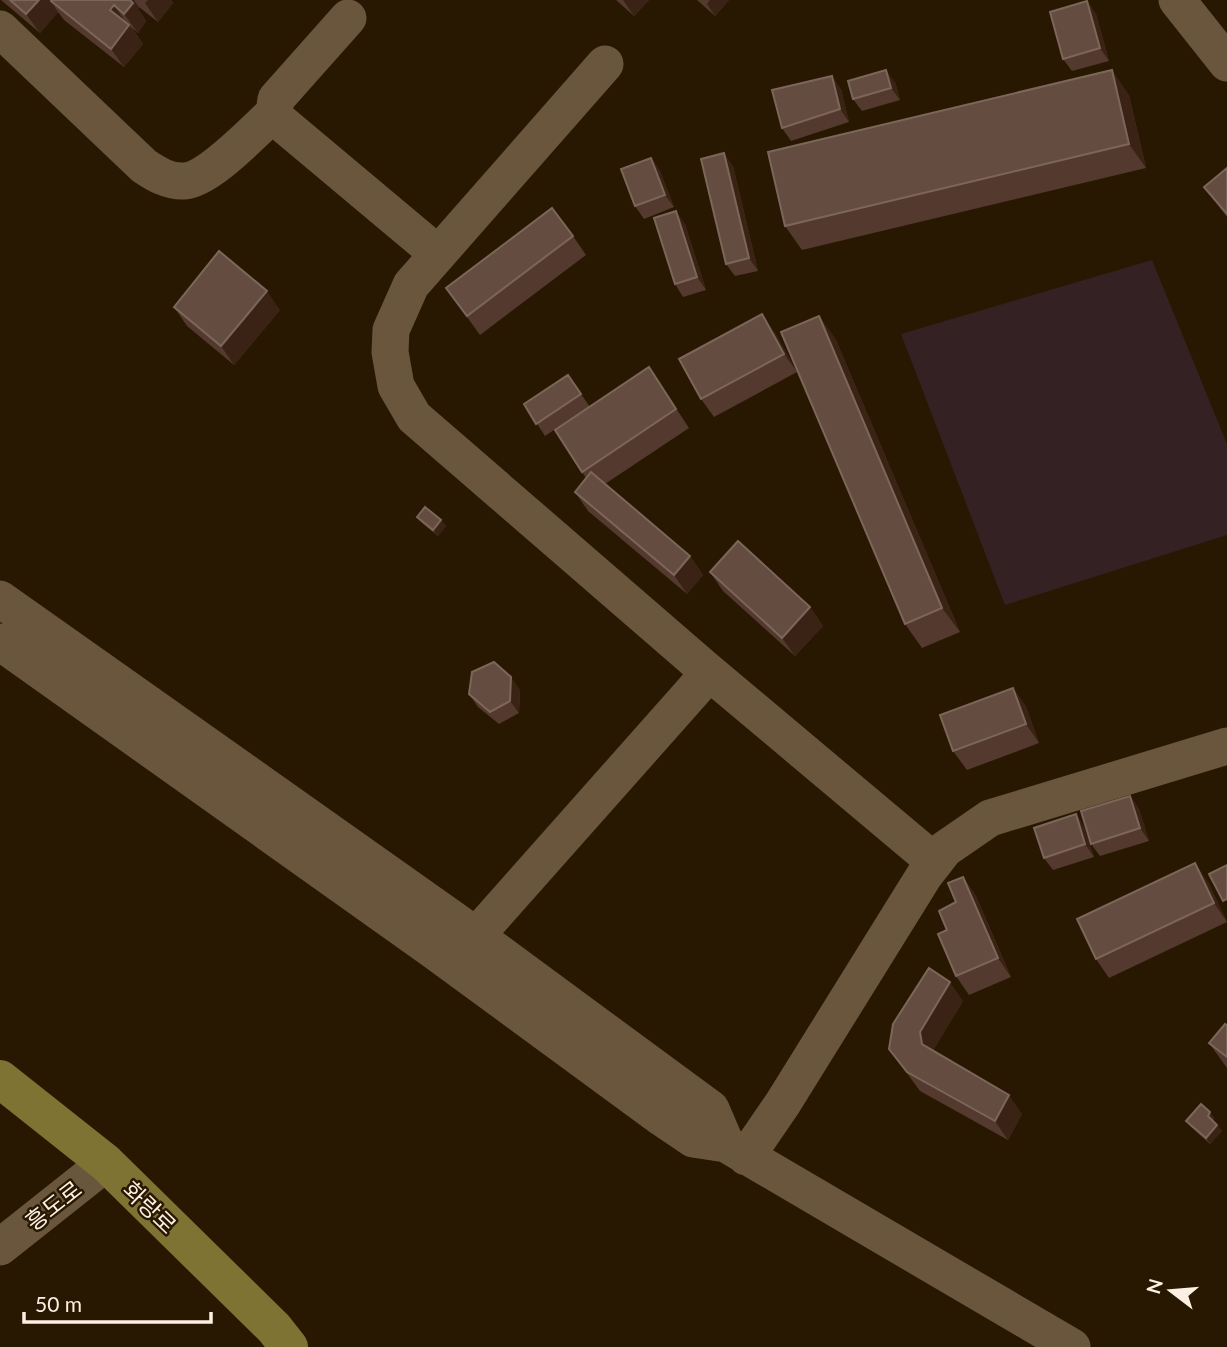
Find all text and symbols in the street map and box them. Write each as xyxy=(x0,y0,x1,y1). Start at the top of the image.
street label: 흥도로 xyxy=(19,1174,87,1236)
street label: 화랑로 xyxy=(117,1175,183,1239)
north arrow xyxy=(1136,1256,1206,1326)
text: N xyxy=(1141,1276,1167,1296)
scale bar xyxy=(24,1280,212,1324)
text: 50 m xyxy=(35,1291,82,1316)

